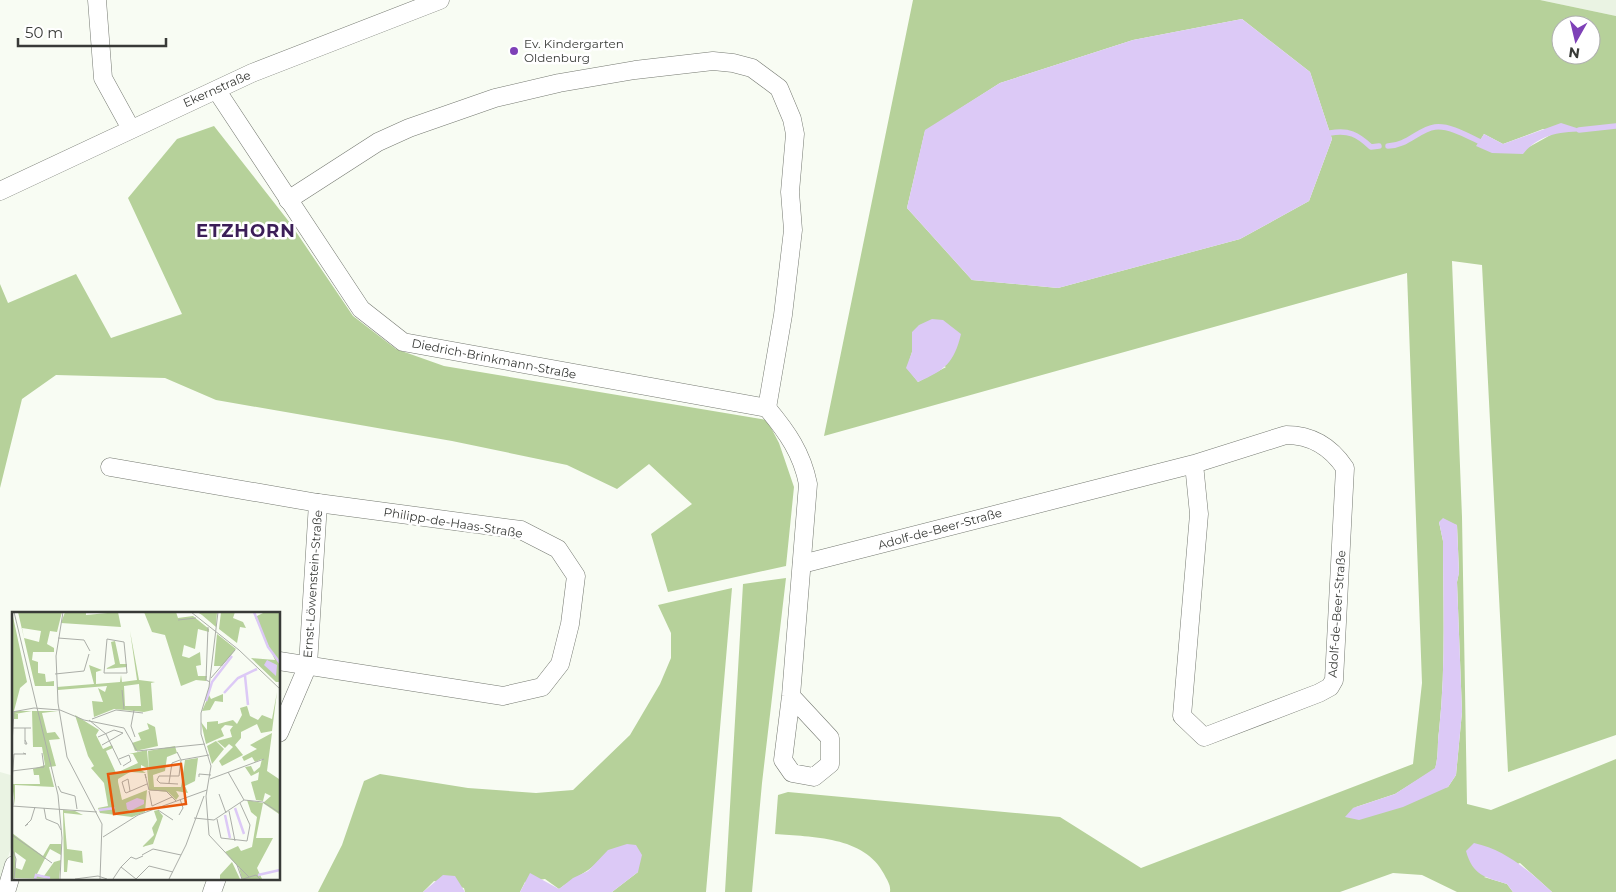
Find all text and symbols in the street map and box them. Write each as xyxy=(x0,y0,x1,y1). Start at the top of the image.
scale bar xyxy=(18,15,165,47)
north arrow xyxy=(1551,15,1601,65)
text: 50 m xyxy=(25,23,63,42)
place label: Ev. Kindergarten Oldenburg xyxy=(524,36,624,65)
text: N xyxy=(1567,43,1581,63)
marker: Ev. Kindergarten Oldenburg xyxy=(508,45,520,57)
street label: Ekernstraße xyxy=(181,67,253,110)
district label: ETZHORN xyxy=(196,220,296,242)
street label: Diedrich-Brinkmann-Straße xyxy=(411,335,578,382)
street label: Philipp-de-Haas-Straße xyxy=(382,504,524,541)
street label: Adolf-de-Beer-Straße xyxy=(876,505,1003,552)
street label: Ernst-Löwenstein-Straße xyxy=(300,509,325,659)
street label: Adolf-de-Beer-Straße xyxy=(1325,550,1348,678)
inset map xyxy=(12,612,280,880)

